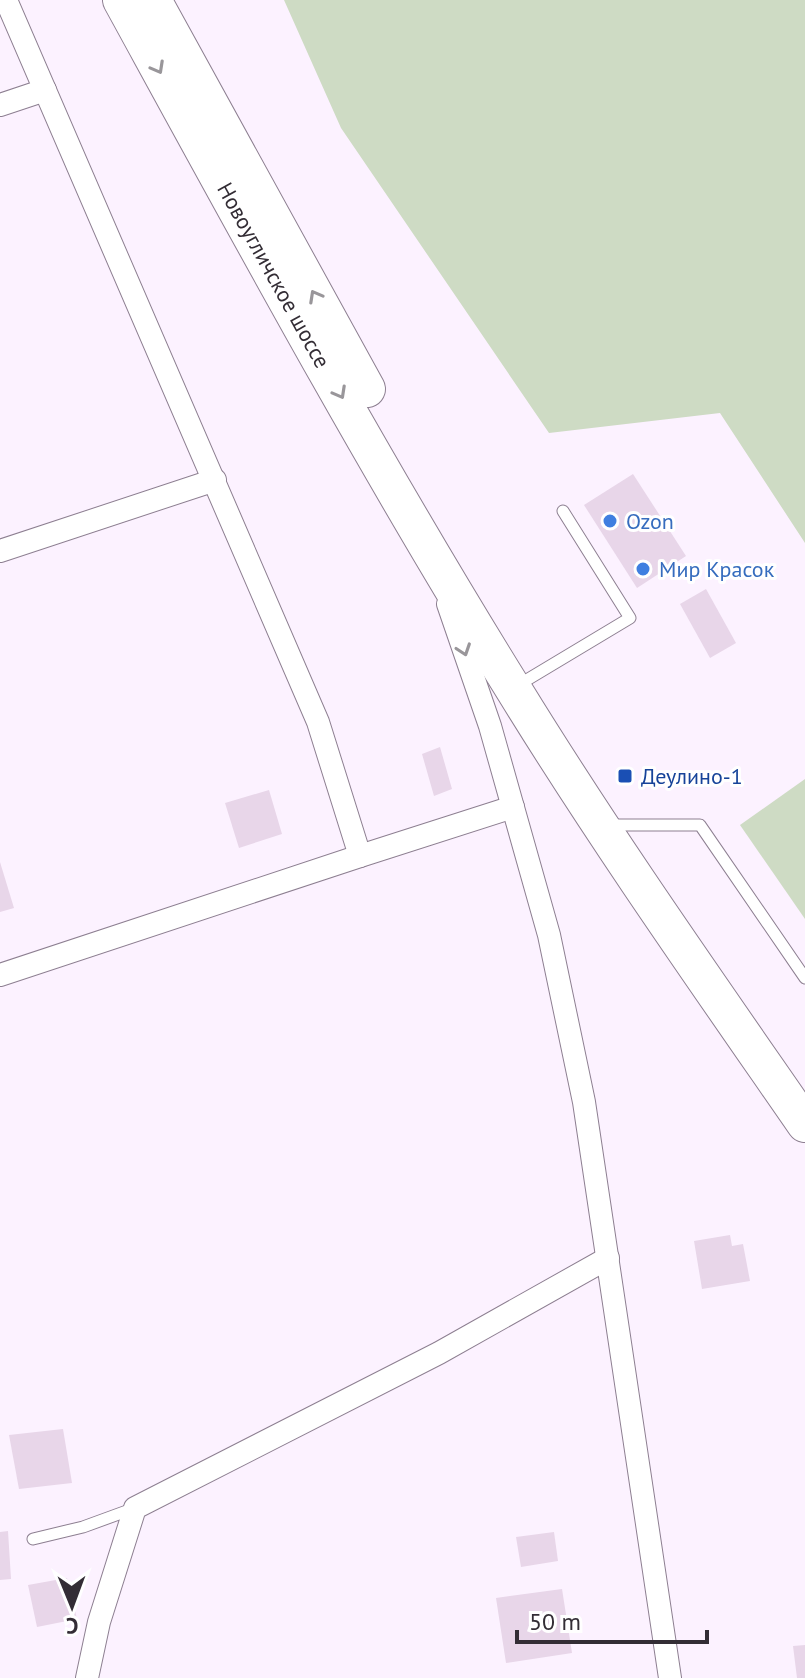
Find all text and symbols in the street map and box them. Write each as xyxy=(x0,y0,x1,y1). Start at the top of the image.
one-way arrow xyxy=(149,60,164,75)
street label: Новоугличское шоссе xyxy=(211,177,337,373)
one-way arrow xyxy=(310,290,325,305)
one-way arrow xyxy=(331,385,346,399)
place label: Ozon xyxy=(626,507,674,535)
marker: Ozon xyxy=(601,512,619,530)
place label: Мир Красок xyxy=(659,555,775,583)
marker: Мир Красок xyxy=(634,560,652,578)
one-way arrow xyxy=(454,642,470,656)
place label: Деулино-1 xyxy=(641,762,743,790)
marker: Деулино-1 xyxy=(616,767,634,785)
north arrow xyxy=(32,1566,112,1646)
scale bar xyxy=(517,1594,707,1644)
text: 50 m xyxy=(529,1606,581,1637)
text: С xyxy=(66,1612,79,1640)

